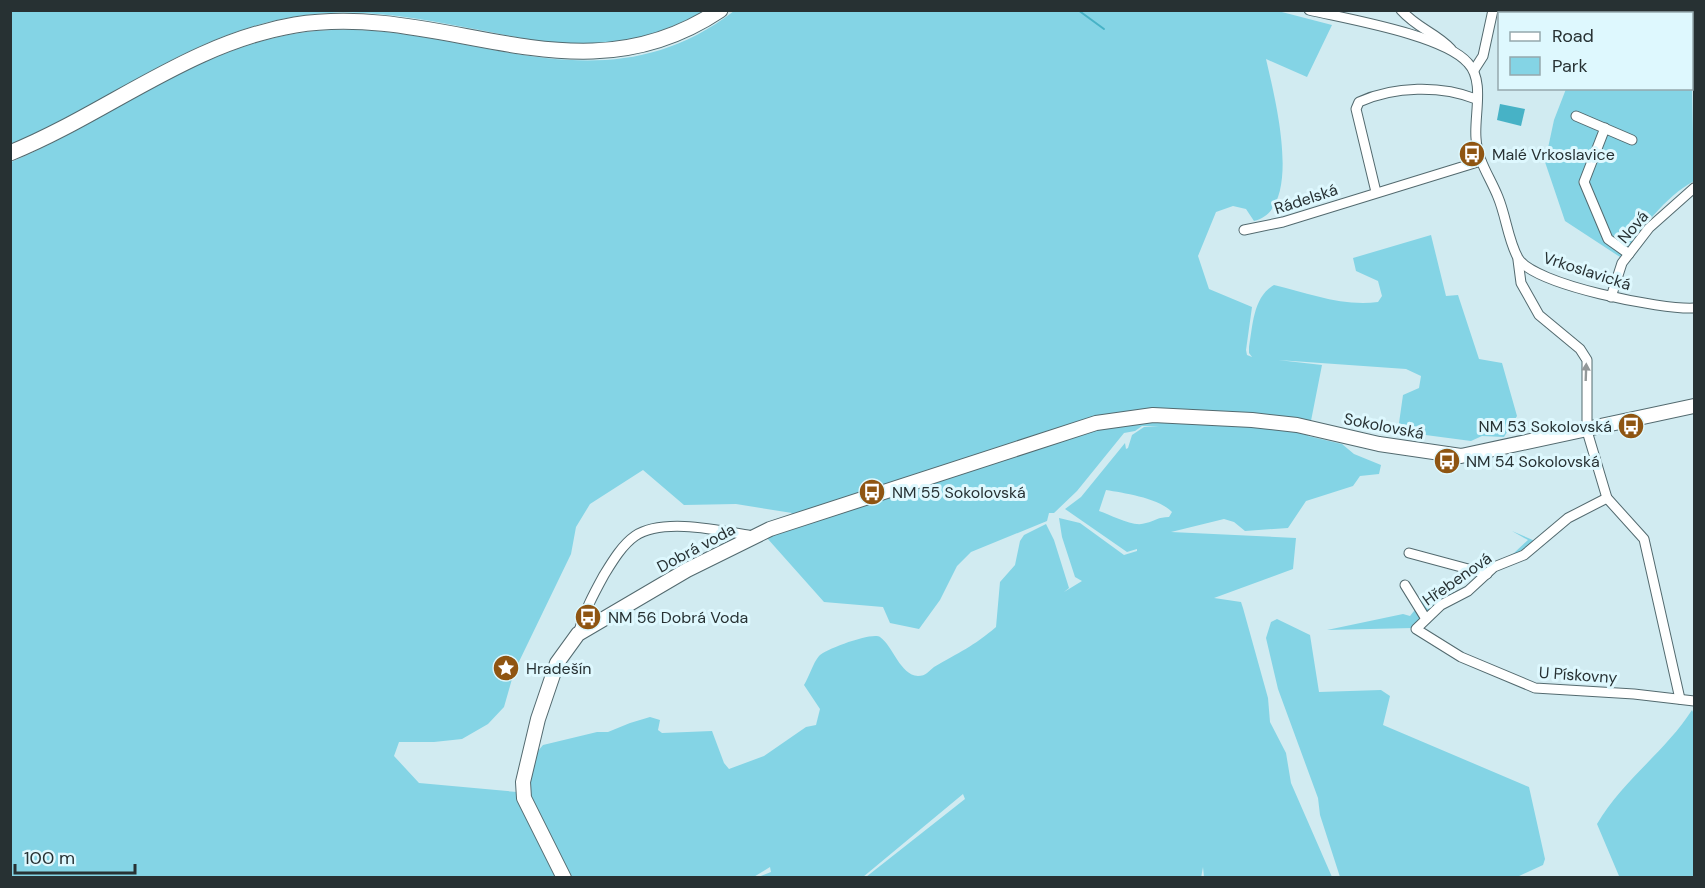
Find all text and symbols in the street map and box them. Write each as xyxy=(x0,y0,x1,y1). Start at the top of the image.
legend xyxy=(1498,12,1693,90)
text: Road xyxy=(1552,24,1594,48)
text: Park xyxy=(1552,54,1588,78)
bus stop icon: Malé Vrkoslavice xyxy=(1457,139,1487,169)
place label: Malé Vrkoslavice xyxy=(1492,144,1615,165)
street label: Rádelská xyxy=(1272,179,1340,219)
street label: Nová xyxy=(1613,206,1653,248)
street label: Vrkoslavická xyxy=(1540,247,1634,295)
one-way arrow xyxy=(1582,363,1591,382)
street label: Sokolovská xyxy=(1342,408,1426,444)
bus stop icon: NM 53 Sokolovská xyxy=(1616,411,1646,441)
place label: NM 53 Sokolovská xyxy=(1479,416,1612,437)
bus stop icon: NM 54 Sokolovská xyxy=(1432,446,1462,476)
place label: NM 54 Sokolovská xyxy=(1466,451,1600,472)
bus stop icon: NM 55 Sokolovská xyxy=(857,477,887,507)
place label: NM 55 Sokolovská xyxy=(892,482,1026,503)
street label: Dobrá voda xyxy=(653,519,739,577)
street label: Hřebenová xyxy=(1418,548,1496,610)
bus stop icon: NM 56 Dobrá Voda xyxy=(573,602,603,632)
place label: NM 56 Dobrá Voda xyxy=(608,607,748,628)
place icon: Hradešín xyxy=(491,653,521,683)
place label: Hradešín xyxy=(526,658,591,679)
street label: U Pískovny xyxy=(1538,662,1618,688)
scale bar xyxy=(15,837,135,875)
text: 100 m xyxy=(24,846,75,870)

